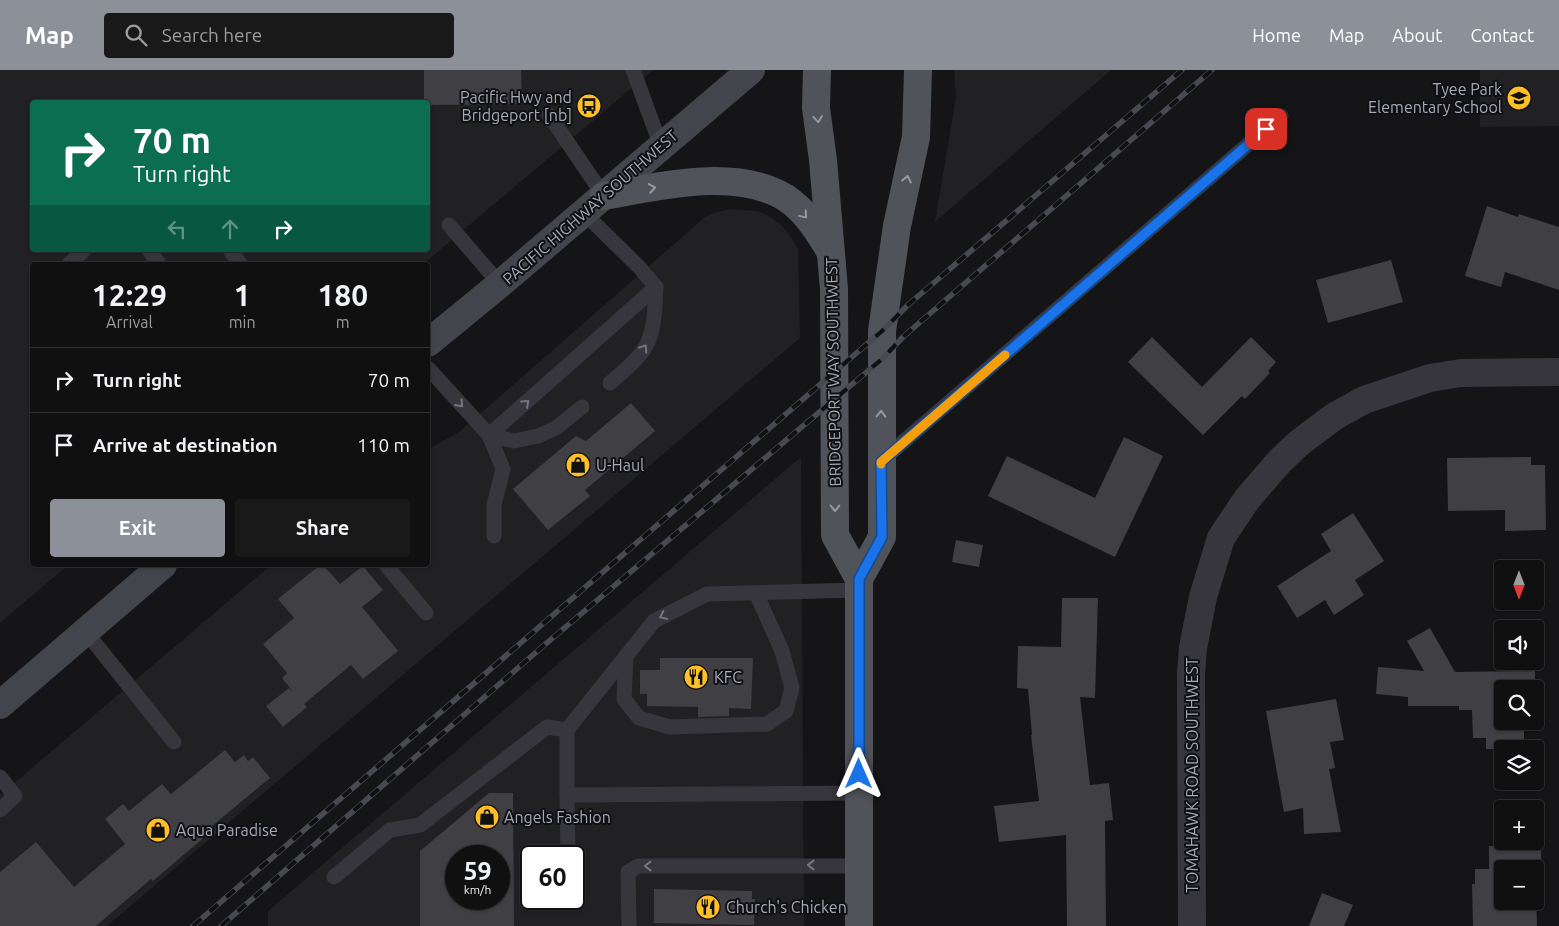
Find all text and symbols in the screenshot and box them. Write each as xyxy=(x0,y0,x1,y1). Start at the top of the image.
search box xyxy=(104,13,454,58)
icon: search xyxy=(122,21,150,49)
text: Map xyxy=(25,22,74,49)
text: Search here xyxy=(162,24,262,46)
text: Home xyxy=(1252,25,1301,45)
text: Map xyxy=(1329,25,1364,45)
text: About xyxy=(1392,25,1442,45)
text: Contact xyxy=(1470,25,1534,45)
place label: Tyee Park Elementary School xyxy=(1368,80,1502,116)
school or university icon: Tyee Park Elementary School xyxy=(1506,85,1532,111)
place label: Pacific Hwy and Bridgeport [nb] xyxy=(460,88,572,124)
bus stop icon: Pacific Hwy and Bridgeport [nb] xyxy=(576,93,602,119)
pin xyxy=(1245,108,1287,150)
one-way arrow xyxy=(812,114,822,123)
icon: arrive xyxy=(1252,115,1280,143)
icon: right xyxy=(50,120,115,185)
text: 70 m xyxy=(133,120,211,160)
street label: PACIFIC HIGHWAY SOUTHWEST xyxy=(499,126,681,288)
text: Turn right xyxy=(133,161,231,186)
one-way arrow xyxy=(901,174,912,183)
one-way arrow xyxy=(647,184,656,194)
one-way arrow xyxy=(798,209,807,218)
icon: left xyxy=(163,215,191,243)
icon: ahead xyxy=(216,215,244,243)
icon: right xyxy=(269,215,297,243)
street label: BRIDGEPORT WAY SOUTHWEST xyxy=(822,257,844,487)
text: 12:29 xyxy=(92,278,167,312)
text: 1 xyxy=(234,278,251,312)
text: 180 xyxy=(317,278,368,312)
text: Arrival xyxy=(106,313,153,331)
text: min xyxy=(229,313,256,331)
text: m xyxy=(336,313,350,331)
one-way arrow xyxy=(637,344,647,353)
icon: right xyxy=(50,366,78,394)
text: Turn right xyxy=(93,369,181,391)
text: 70 m xyxy=(368,369,410,391)
one-way arrow xyxy=(454,398,463,407)
one-way arrow xyxy=(520,400,529,409)
one-way arrow xyxy=(876,410,886,418)
icon: arrive xyxy=(50,431,78,459)
text: Arrive at destination xyxy=(93,434,278,456)
text: 110 m xyxy=(357,434,410,456)
shop icon: U-Haul xyxy=(565,452,591,478)
place label: U-Haul xyxy=(596,456,644,474)
button: Exit xyxy=(50,499,225,557)
button: Share xyxy=(235,499,410,557)
one-way arrow xyxy=(830,504,840,512)
north arrow xyxy=(1494,560,1544,610)
map controls xyxy=(1494,560,1544,910)
one-way arrow xyxy=(659,610,668,620)
button: sound xyxy=(1494,620,1544,670)
street label: TOMAHAWK ROAD SOUTHWEST xyxy=(1183,657,1201,893)
restaurant icon: KFC xyxy=(683,664,709,690)
place label: KFC xyxy=(714,668,742,686)
button: search xyxy=(1494,680,1544,730)
button: layers xyxy=(1494,740,1544,790)
position arrow xyxy=(832,747,884,799)
button: + xyxy=(1494,800,1544,850)
shop icon: Angels Fashion xyxy=(474,804,500,830)
place label: Angels Fashion xyxy=(504,808,611,826)
shop icon: Aqua Paradise xyxy=(145,817,171,843)
place label: Aqua Paradise xyxy=(176,821,278,839)
speed limit sign: 60 xyxy=(520,845,585,910)
text: 59 xyxy=(463,857,492,885)
one-way arrow xyxy=(807,860,814,870)
button: − xyxy=(1494,860,1544,910)
one-way arrow xyxy=(644,861,652,871)
text: km/h xyxy=(464,883,491,896)
restaurant icon: Church's Chicken xyxy=(695,894,721,920)
place label: Church's Chicken xyxy=(726,898,847,916)

